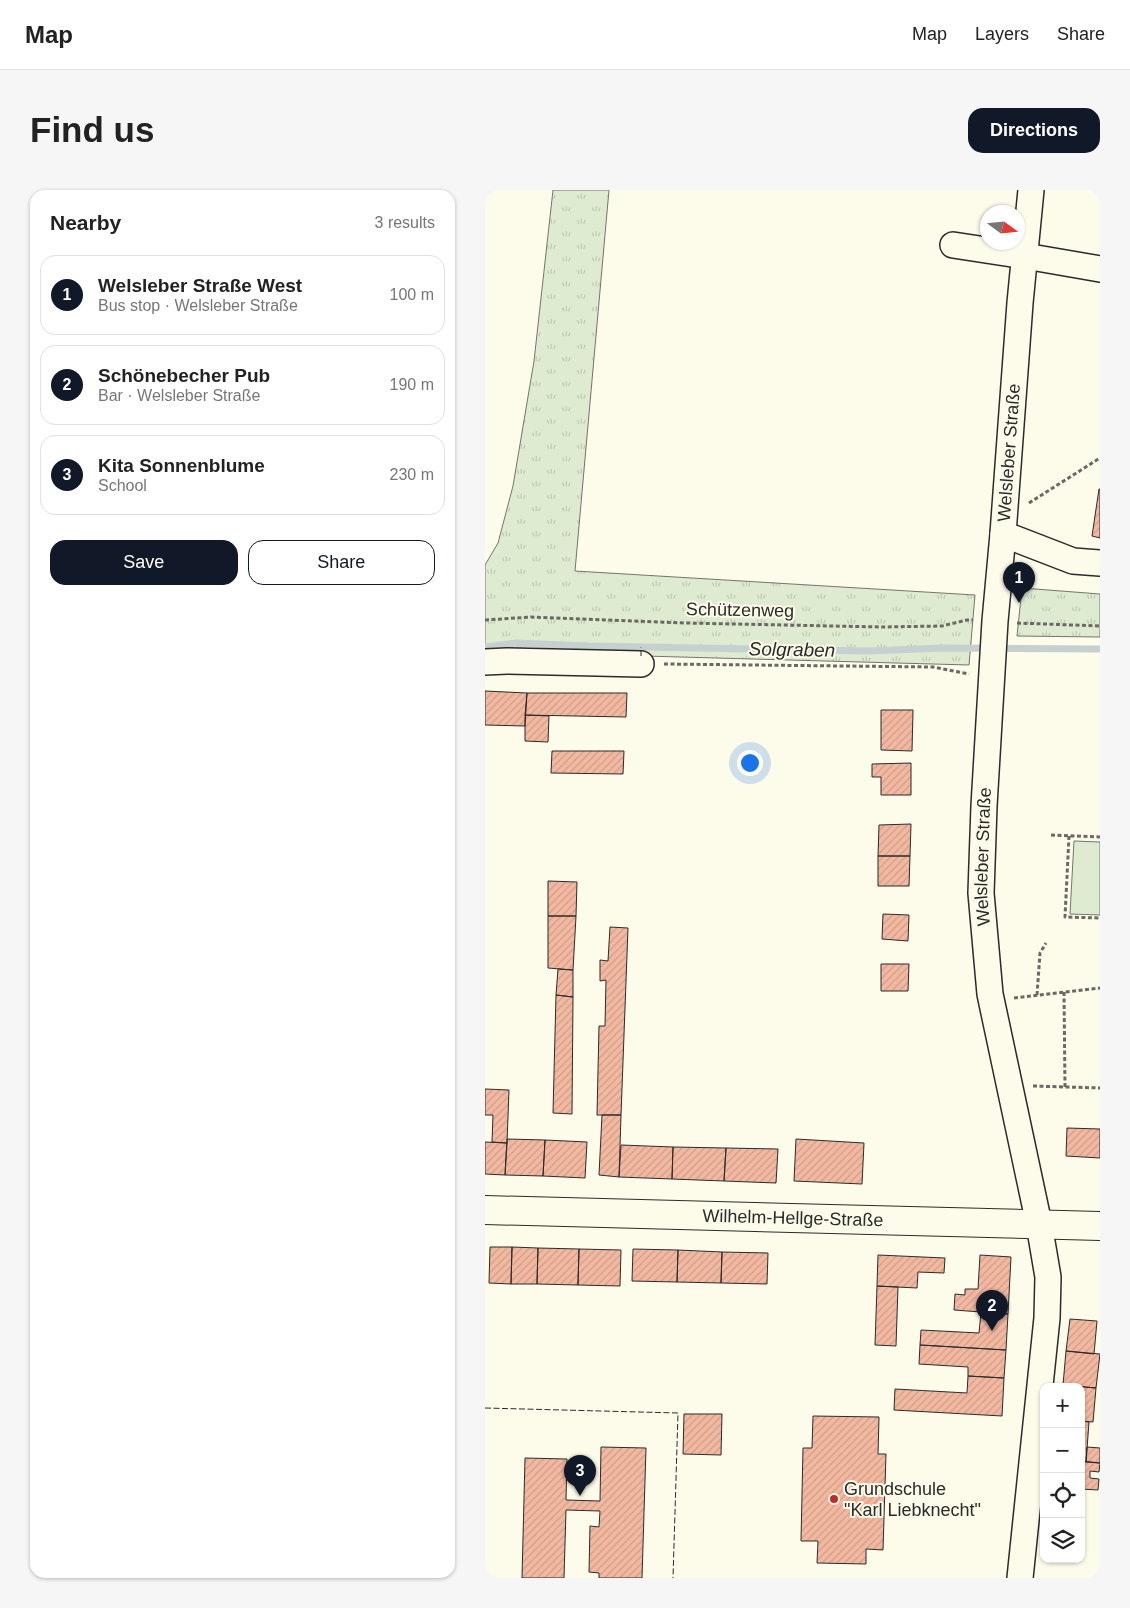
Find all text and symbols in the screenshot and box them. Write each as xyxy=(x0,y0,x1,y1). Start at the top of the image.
text: Map xyxy=(25,21,73,48)
text: Map xyxy=(912,24,947,44)
text: Layers xyxy=(975,24,1029,44)
text: Share xyxy=(1057,24,1105,44)
button: Directions xyxy=(968,108,1100,153)
text: Find us xyxy=(30,110,154,149)
north arrow xyxy=(980,205,1025,250)
text: Nearby xyxy=(50,211,121,234)
text: 3 results xyxy=(375,214,435,231)
text: Welsleber Straße West xyxy=(98,275,302,296)
text: 1 xyxy=(63,286,71,303)
text: 100 m xyxy=(390,286,434,303)
text: Bus stop · Welsleber Straße xyxy=(98,297,298,314)
text: Schönebecher Pub xyxy=(98,365,270,386)
text: 2 xyxy=(63,376,71,393)
text: 190 m xyxy=(390,376,434,393)
street label: Welsleber Straße xyxy=(994,383,1024,523)
text: Bar · Welsleber Straße xyxy=(98,387,260,404)
text: Kita Sonnenblume xyxy=(98,455,265,476)
text: 3 xyxy=(63,466,71,483)
text: 230 m xyxy=(390,466,434,483)
text: School xyxy=(98,477,147,494)
button: Save xyxy=(50,540,238,585)
button: Share xyxy=(248,540,435,585)
pin: 1 xyxy=(1003,562,1035,603)
street label: Schützenweg xyxy=(686,599,794,621)
water label: Solgraben xyxy=(749,638,835,661)
your location xyxy=(737,750,763,776)
street label: Welsleber Straße xyxy=(971,787,995,927)
street label: Wilhelm-Hellge-Straße xyxy=(702,1206,884,1230)
pin: 2 xyxy=(976,1290,1008,1331)
map controls xyxy=(1040,1383,1085,1563)
button: + xyxy=(1040,1383,1085,1428)
button: − xyxy=(1040,1428,1085,1473)
pin: 3 xyxy=(564,1455,596,1496)
button: locate xyxy=(1040,1473,1085,1518)
place label: Grundschule "Karl Liebknecht" xyxy=(844,1479,981,1520)
marker: Grundschule "Karl Liebknecht" xyxy=(828,1493,840,1505)
button: layers xyxy=(1040,1518,1085,1563)

